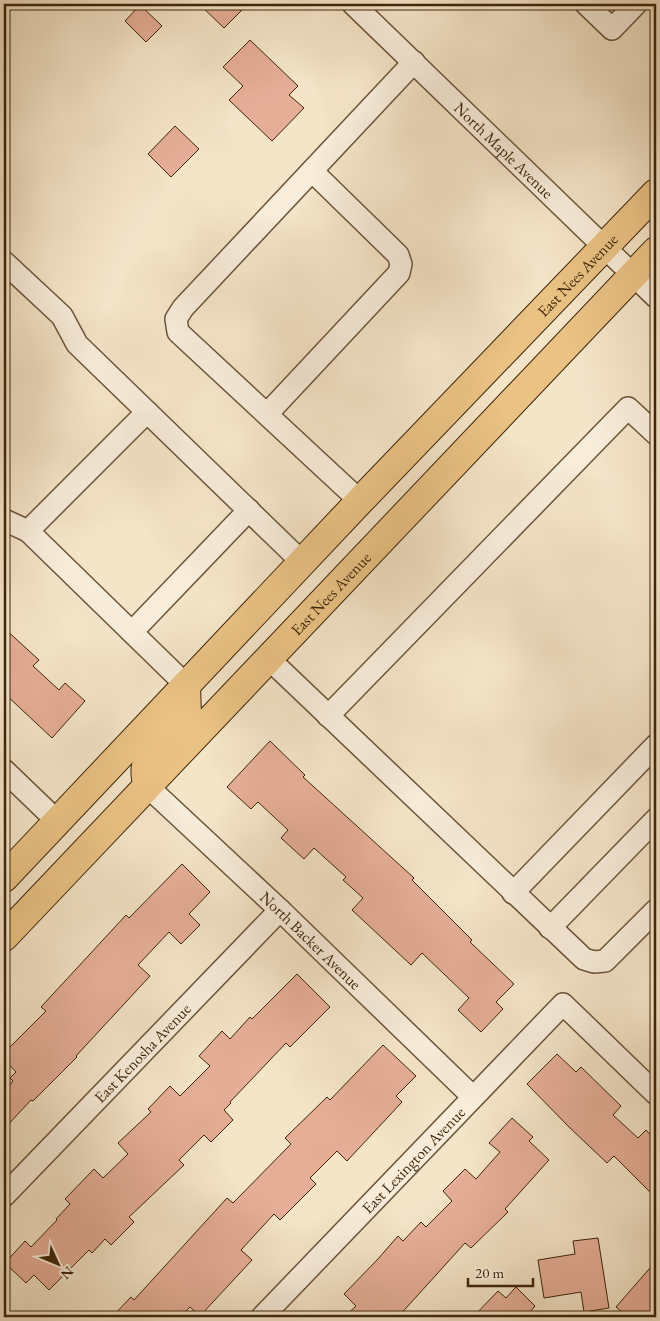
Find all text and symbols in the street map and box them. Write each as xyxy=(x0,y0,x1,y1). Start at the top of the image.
street label: North Maple Avenue xyxy=(450,97,558,203)
street label: East Nees Avenue xyxy=(532,229,622,321)
street label: East Nees Avenue xyxy=(286,547,375,640)
street label: North Backer Avenue xyxy=(256,886,366,994)
street label: East Kenosha Avenue xyxy=(89,998,195,1107)
street label: East Lexington Avenue xyxy=(357,1102,469,1218)
north arrow xyxy=(32,1238,82,1288)
scale bar xyxy=(468,1256,532,1288)
text: N xyxy=(56,1263,78,1284)
text: 20 m xyxy=(475,1263,504,1282)

